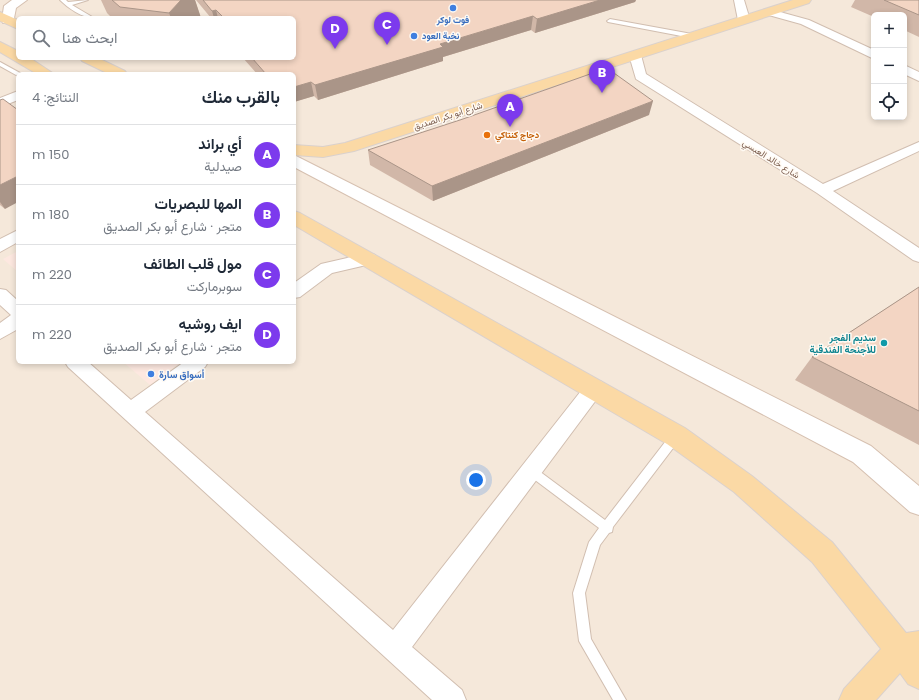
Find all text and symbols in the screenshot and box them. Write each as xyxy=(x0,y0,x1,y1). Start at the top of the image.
marker: فوت لوكر xyxy=(448,3,458,13)
pin: C xyxy=(374,12,400,45)
map controls xyxy=(871,12,907,120)
button: + xyxy=(871,12,907,48)
place label: فوت لوكر xyxy=(436,14,469,26)
search box xyxy=(16,16,296,60)
pin: D xyxy=(322,16,348,49)
icon: search xyxy=(30,27,52,49)
text: ابحث هنا xyxy=(62,27,117,48)
place label: نخبة العود xyxy=(422,30,460,42)
marker: نخبة العود xyxy=(409,31,419,41)
button: − xyxy=(871,48,907,84)
pin: B xyxy=(589,60,615,93)
button: locate xyxy=(871,84,907,120)
text: بالقرب منك xyxy=(202,85,280,109)
text: النتائج: 4 xyxy=(32,88,79,107)
pin: A xyxy=(497,94,523,127)
street label: شارع أبو بكر الصديق xyxy=(412,99,484,133)
place label: دجاج كنتاكي xyxy=(495,129,540,143)
marker: دجاج كنتاكي xyxy=(482,130,492,140)
text: أي براند xyxy=(198,133,242,154)
street label: شارع خالد العبسي xyxy=(740,137,802,182)
text: 150 m xyxy=(32,145,69,164)
text: A xyxy=(262,145,272,164)
text: صيدلية xyxy=(204,157,242,176)
text: المها للبصريات xyxy=(155,193,242,214)
text: 180 m xyxy=(32,205,69,224)
text: B xyxy=(263,205,271,224)
text: متجر · شارع أبو بكر الصديق xyxy=(103,217,242,236)
text: مول قلب الطائف xyxy=(143,253,242,274)
text: 220 m xyxy=(32,265,72,284)
text: C xyxy=(262,265,272,284)
text: سوبرماركت xyxy=(187,277,242,296)
text: ايف روشيه xyxy=(178,313,242,334)
text: 220 m xyxy=(32,325,72,344)
text: D xyxy=(262,325,272,344)
place label: سديم الفجر للأجنحة الفندقية xyxy=(809,330,876,357)
text: متجر · شارع أبو بكر الصديق xyxy=(103,337,242,356)
marker: سديم الفجر للأجنحة الفندقية xyxy=(879,338,889,348)
place label: أسواق سارة xyxy=(159,367,205,382)
marker: أسواق سارة xyxy=(146,369,156,379)
your location xyxy=(466,470,486,490)

